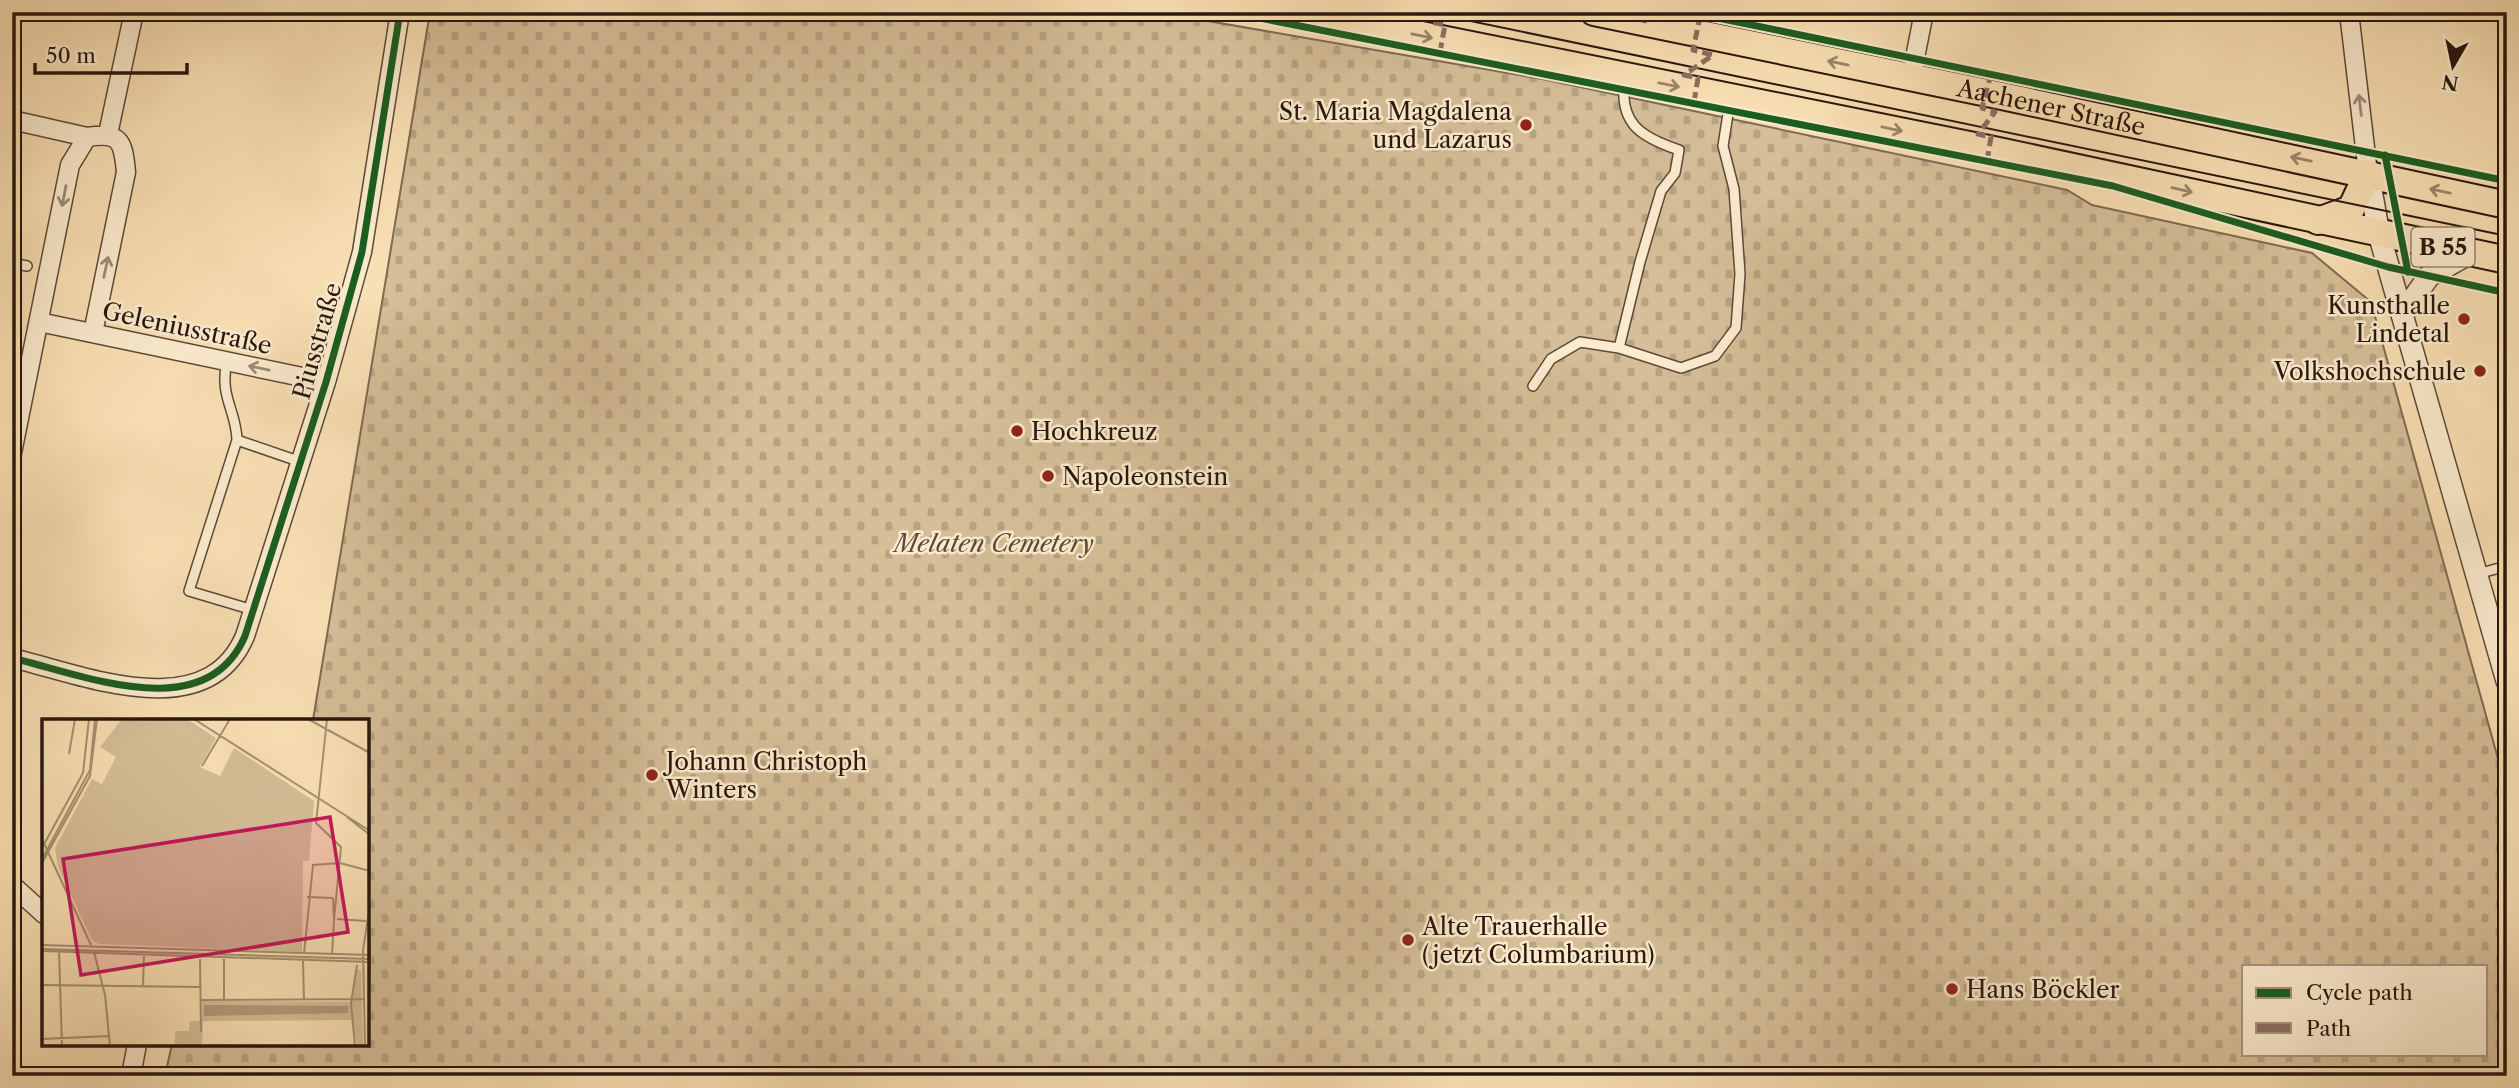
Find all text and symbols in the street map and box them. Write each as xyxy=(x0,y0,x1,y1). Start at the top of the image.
one-way arrow xyxy=(1410,29,1433,43)
scale bar xyxy=(35,32,187,76)
north arrow xyxy=(2418,32,2488,102)
text: 50 m xyxy=(46,43,96,68)
one-way arrow xyxy=(1827,56,1850,70)
text: N xyxy=(2440,70,2460,95)
street label: Aachener Straße xyxy=(1954,72,2148,141)
one-way arrow xyxy=(1657,79,1680,92)
one-way arrow xyxy=(2353,95,2366,117)
place label: St. Maria Magdalena und Lazarus xyxy=(1279,97,1512,154)
marker: St. Maria Magdalena und Lazarus xyxy=(1518,117,1534,133)
one-way arrow xyxy=(1880,122,1903,136)
one-way arrow xyxy=(2290,152,2313,166)
one-way arrow xyxy=(56,184,70,207)
one-way arrow xyxy=(2170,184,2193,198)
one-way arrow xyxy=(2429,184,2452,197)
road number: B 55 xyxy=(2412,228,2474,266)
one-way arrow xyxy=(100,256,114,279)
street label: Piusstraße xyxy=(287,279,347,403)
place label: Kunsthalle Lindetal xyxy=(2327,291,2450,348)
street label: Geleniusstraße xyxy=(100,296,274,360)
marker: Kunsthalle Lindetal xyxy=(2456,311,2472,327)
place label: Volkshochschule xyxy=(2273,357,2466,386)
one-way arrow xyxy=(248,360,271,374)
marker: Volkshochschule xyxy=(2472,363,2488,379)
place label: Hochkreuz xyxy=(1031,417,1158,446)
marker: Hochkreuz xyxy=(1009,423,1025,439)
place label: Napoleonstein xyxy=(1062,462,1228,491)
marker: Napoleonstein xyxy=(1040,468,1056,484)
park label: Melaten Cemetery xyxy=(891,529,1094,558)
inset map xyxy=(42,719,369,1046)
place label: Johann Christoph Winters xyxy=(662,747,867,804)
marker: Johann Christoph Winters xyxy=(644,767,660,783)
place label: Alte Trauerhalle (jetzt Columbarium) xyxy=(1421,912,1655,969)
marker: Alte Trauerhalle (jetzt Columbarium) xyxy=(1400,932,1416,948)
legend xyxy=(2242,965,2488,1056)
place label: Hans Böckler xyxy=(1966,975,2120,1004)
text: Cycle path xyxy=(2306,980,2413,1005)
marker: Hans Böckler xyxy=(1944,981,1960,997)
text: Path xyxy=(2306,1016,2351,1041)

